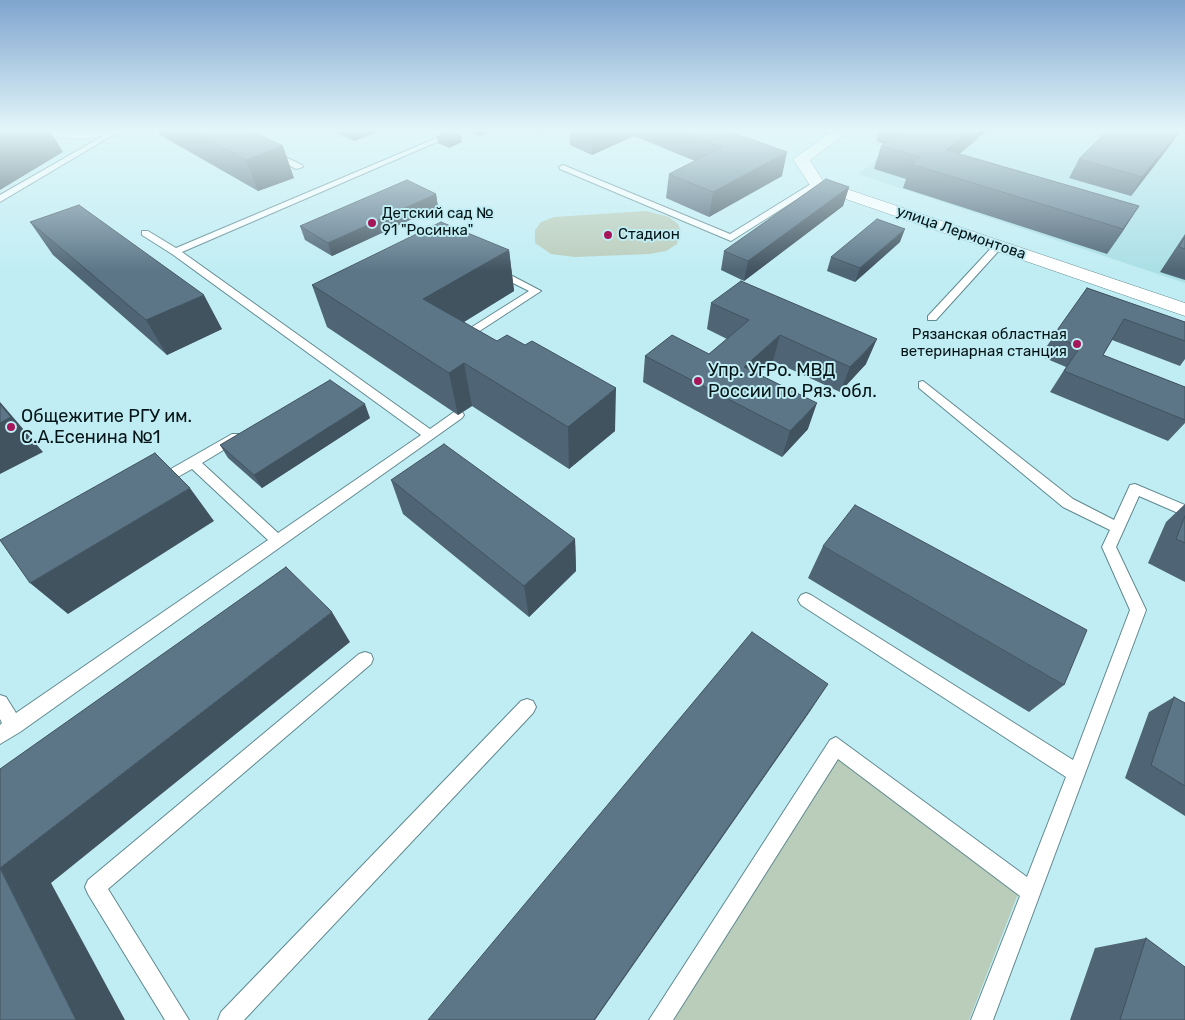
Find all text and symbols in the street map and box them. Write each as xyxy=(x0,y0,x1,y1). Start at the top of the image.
street label: улица Лермонтова xyxy=(894,202,1028,264)
place label: Детский сад № 91 "Росинка" xyxy=(382,205,494,240)
marker: Детский сад № 91 "Росинка" xyxy=(366,217,378,229)
place label: Стадион xyxy=(618,226,680,244)
marker: Стадион xyxy=(602,229,614,241)
place label: Рязанская областная ветеринарная станция xyxy=(900,326,1067,361)
marker: Рязанская областная ветеринарная станция xyxy=(1071,338,1083,350)
place label: Упр. УгРо. МВД России по Ряз. обл. xyxy=(708,360,877,402)
marker: Упр. УгРо. МВД России по Ряз. обл. xyxy=(692,375,704,387)
place label: Общежитие РГУ им. С.А.Есенина №1 xyxy=(21,406,192,448)
marker: Общежитие РГУ им. С.А.Есенина №1 xyxy=(5,421,17,433)

